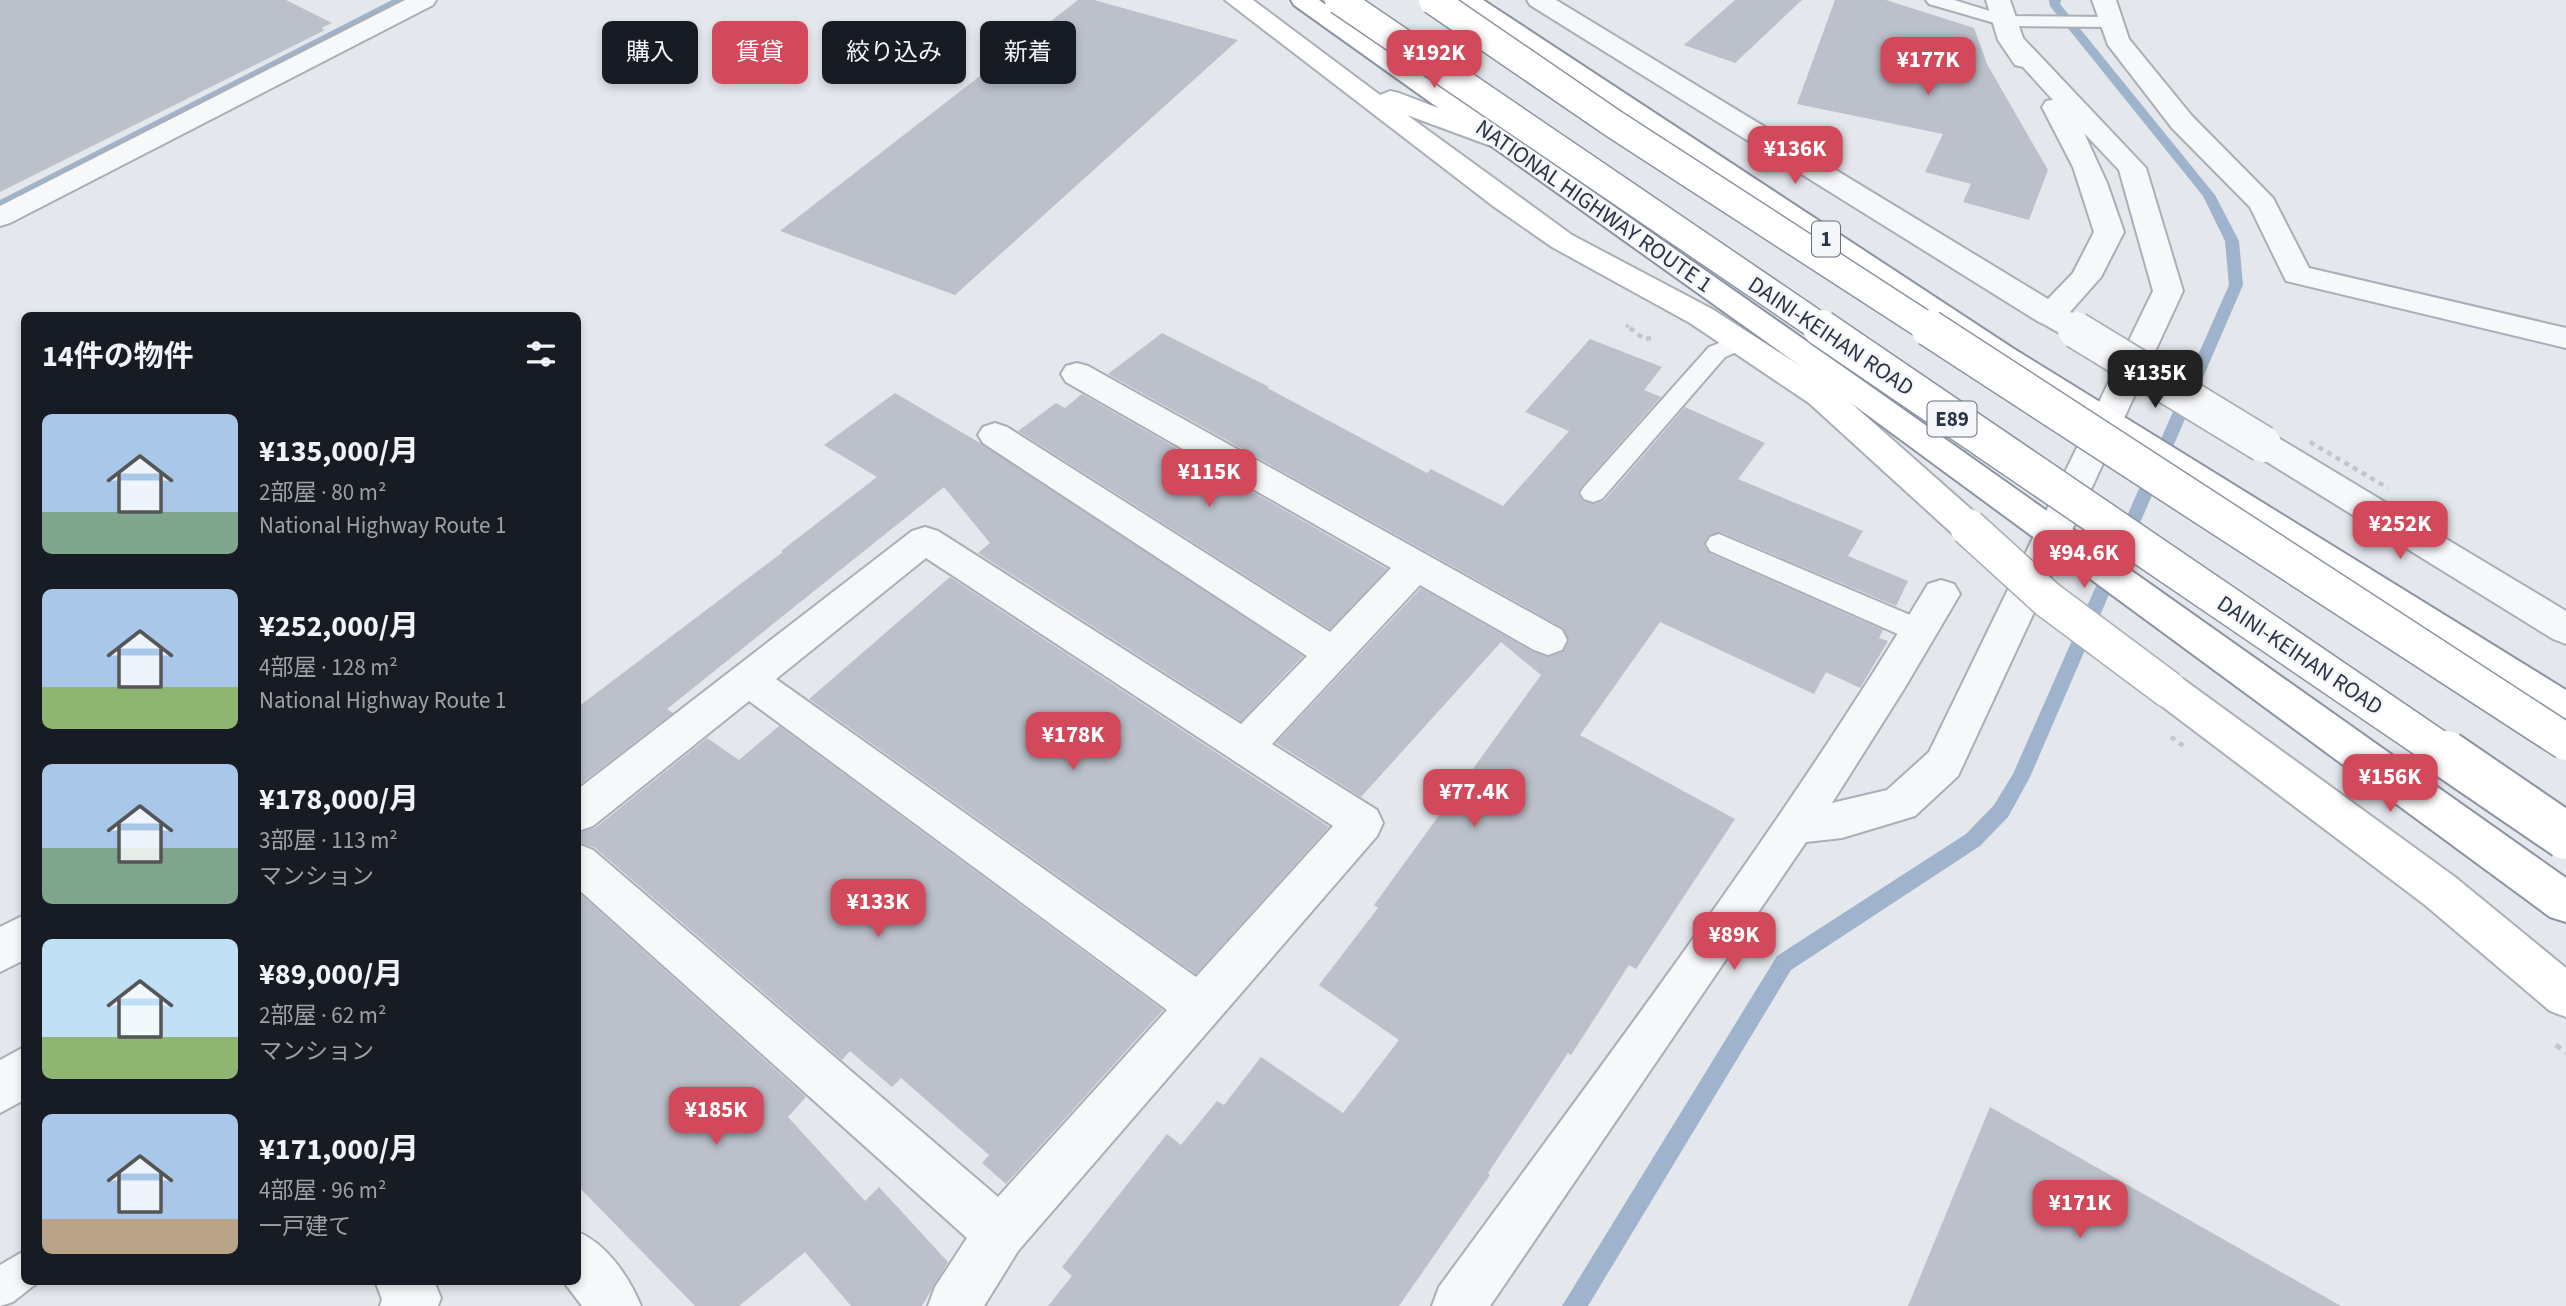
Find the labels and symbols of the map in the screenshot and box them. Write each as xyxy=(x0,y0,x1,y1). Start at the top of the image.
pin: ¥192K xyxy=(1385,31,1483,90)
pin: ¥177K xyxy=(1879,38,1977,97)
street label: NATIONAL HIGHWAY ROUTE 1 xyxy=(1469,111,1719,301)
pin: ¥136K xyxy=(1746,127,1844,186)
road number: 1 xyxy=(1812,222,1840,256)
street label: DAINI-KEIHAN ROAD xyxy=(1741,268,1921,404)
pin: ¥135K xyxy=(2106,350,2204,410)
road number: E89 xyxy=(1927,402,1976,436)
pin: ¥115K xyxy=(1160,449,1258,509)
pin: ¥252K xyxy=(2351,502,2449,561)
pin: ¥94.6K xyxy=(2027,530,2141,590)
street label: DAINI-KEIHAN ROAD xyxy=(2210,587,2390,723)
pin: ¥178K xyxy=(1024,712,1122,772)
pin: ¥156K xyxy=(2341,754,2439,814)
pin: ¥77.4K xyxy=(1417,770,1531,829)
pin: ¥133K xyxy=(829,880,927,939)
pin: ¥89K xyxy=(1693,912,1775,972)
pin: ¥185K xyxy=(667,1088,765,1147)
pin: ¥171K xyxy=(2031,1180,2129,1240)

